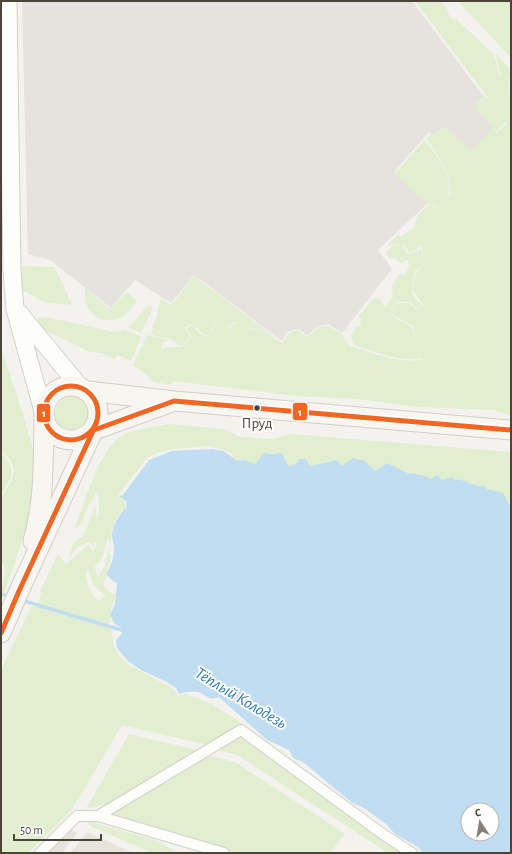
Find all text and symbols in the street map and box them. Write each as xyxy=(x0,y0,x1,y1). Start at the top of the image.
line badge: 1 xyxy=(292,402,308,421)
line badge: 1 xyxy=(36,403,51,423)
marker: Пруд xyxy=(252,403,262,413)
text: 1 xyxy=(298,407,302,418)
text: 1 xyxy=(42,408,46,419)
place label: Пруд xyxy=(241,416,273,431)
water label: Тёплый Колодезь xyxy=(192,664,290,732)
north arrow xyxy=(460,802,500,842)
text: С xyxy=(474,807,482,819)
scale bar xyxy=(14,816,101,842)
text: 50 m xyxy=(20,824,43,836)

